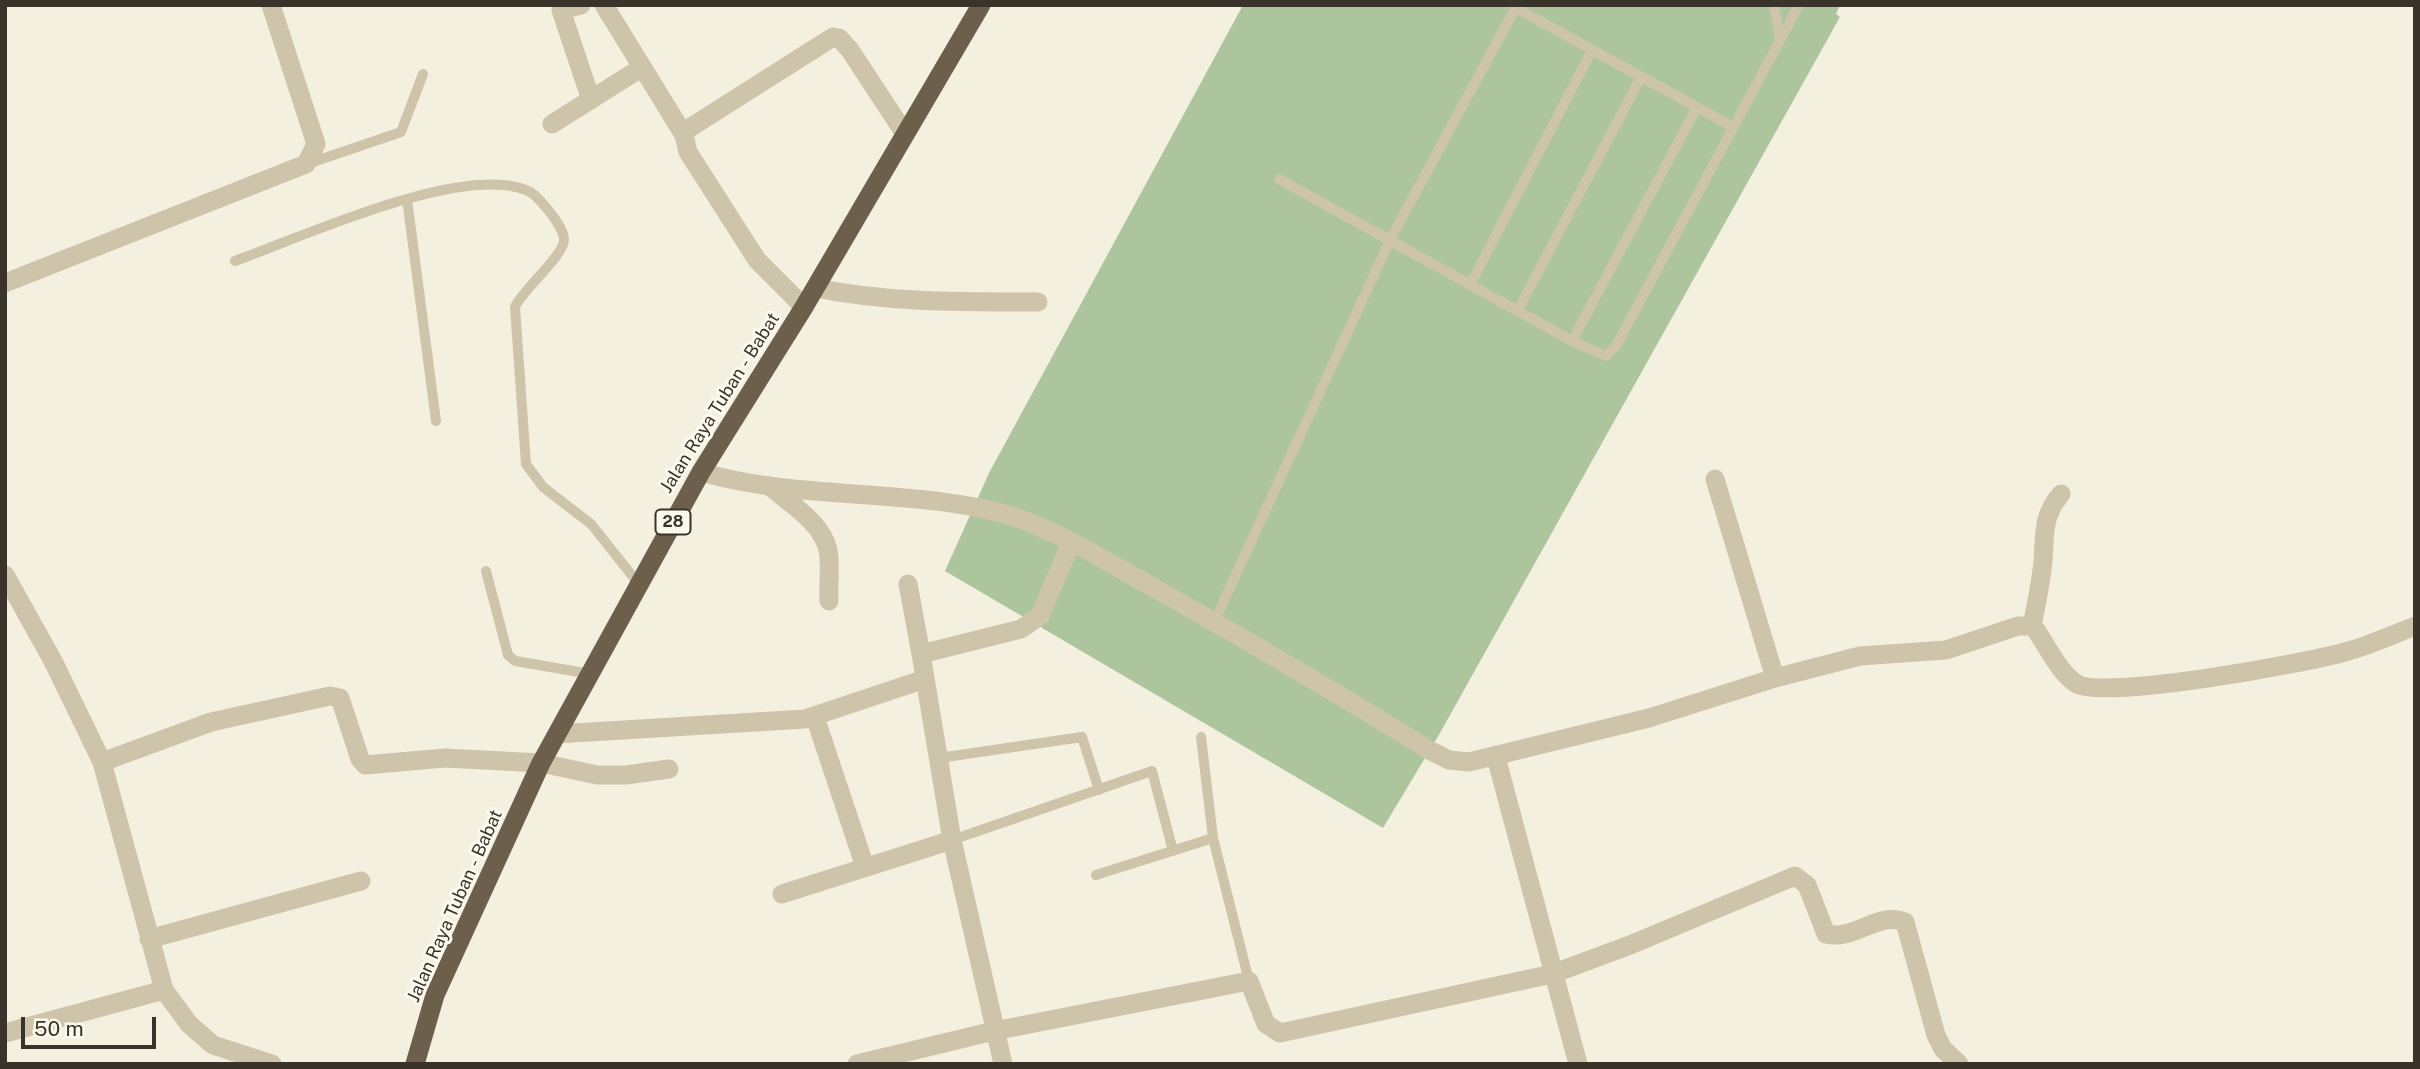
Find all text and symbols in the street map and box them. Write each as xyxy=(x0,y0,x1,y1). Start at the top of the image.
street label: Jalan Raya Tuban - Babat xyxy=(656,309,784,497)
road number: 28 xyxy=(656,509,690,534)
street label: Jalan Raya Tuban - Babat xyxy=(403,806,507,1006)
scale bar xyxy=(24,1002,159,1046)
text: 50 m xyxy=(34,1016,84,1041)

